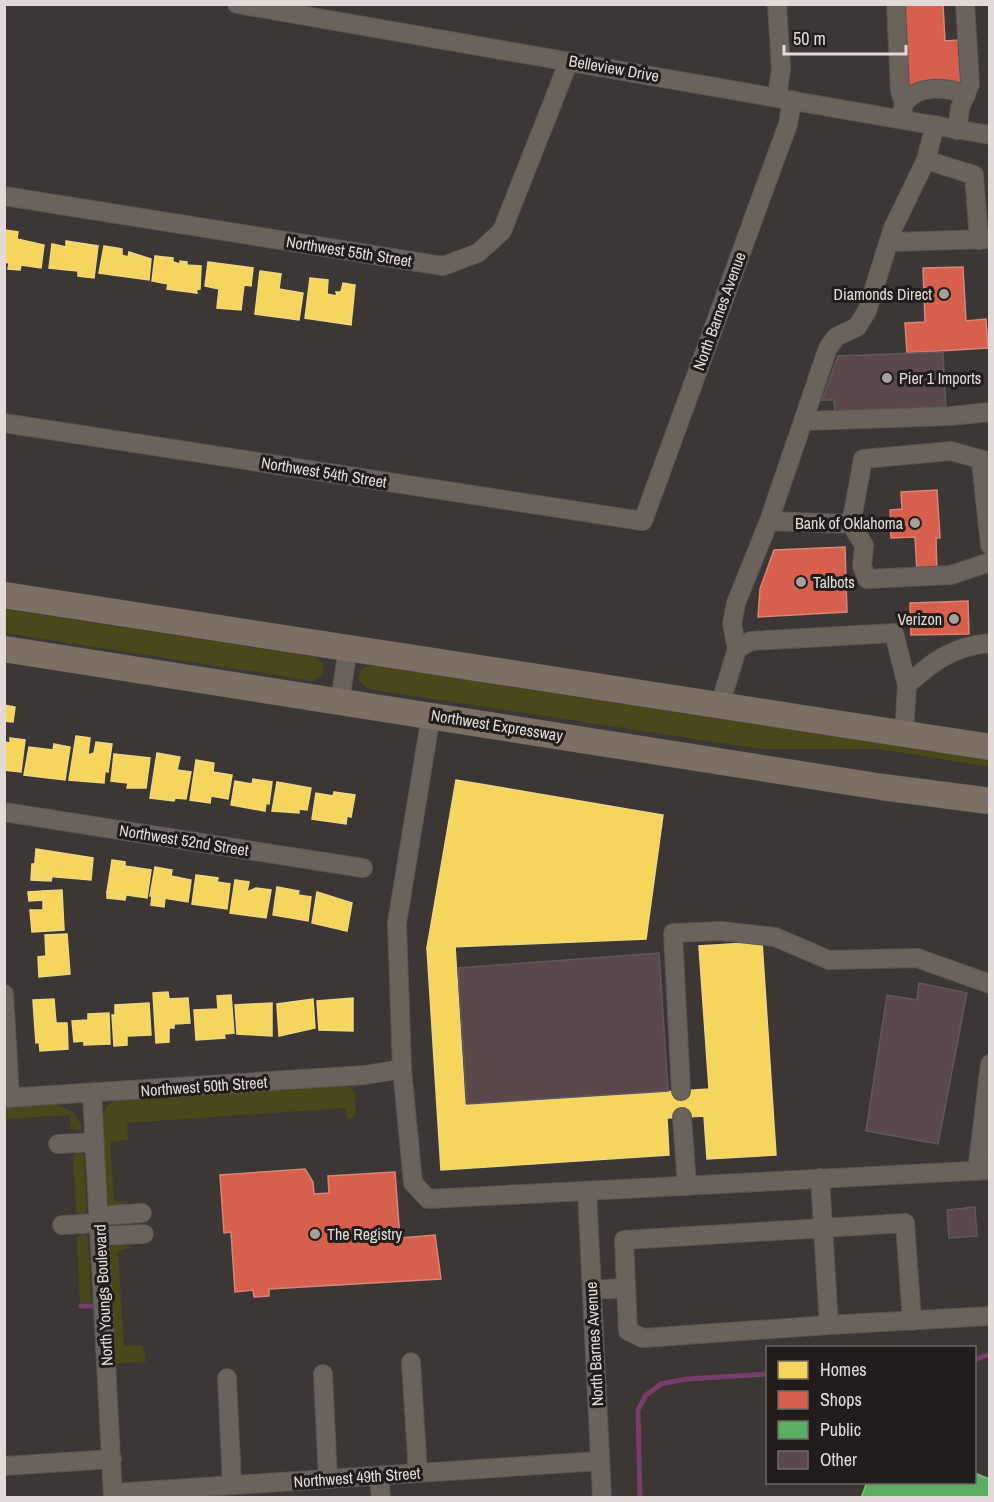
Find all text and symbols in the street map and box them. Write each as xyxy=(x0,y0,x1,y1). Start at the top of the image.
scale bar xyxy=(784,18,906,56)
text: 50 m xyxy=(793,26,826,51)
street label: Belleview Drive xyxy=(567,49,661,87)
street label: Northwest 55th Street xyxy=(285,230,414,272)
street label: North Barnes Avenue xyxy=(687,249,751,373)
place label: Diamonds Direct xyxy=(834,283,932,305)
marker: Diamonds Direct xyxy=(937,287,951,301)
place label: Pier 1 Imports xyxy=(899,367,981,389)
marker: Pier 1 Imports xyxy=(880,371,894,385)
street label: Northwest 54th Street xyxy=(260,451,389,493)
place label: Bank of Oklahoma xyxy=(795,512,904,534)
marker: Bank of Oklahoma xyxy=(908,516,922,530)
place label: Talbots xyxy=(813,571,855,593)
marker: Talbots xyxy=(794,575,808,589)
place label: Verizon xyxy=(898,608,942,630)
marker: Verizon xyxy=(947,612,961,626)
street label: Northwest Expressway xyxy=(429,704,565,746)
street label: Northwest 52nd Street xyxy=(118,819,251,861)
street label: Northwest 50th Street xyxy=(140,1071,268,1101)
place label: The Registry xyxy=(327,1223,403,1245)
street label: North Youngs Boulevard xyxy=(88,1224,118,1366)
marker: The Registry xyxy=(308,1227,322,1241)
street label: North Barnes Avenue xyxy=(580,1281,608,1407)
legend xyxy=(766,1346,976,1484)
text: Homes xyxy=(820,1357,867,1382)
text: Shops xyxy=(820,1387,862,1412)
text: Public xyxy=(820,1417,861,1442)
text: Other xyxy=(820,1447,857,1472)
street label: Northwest 49th Street xyxy=(293,1462,421,1492)

